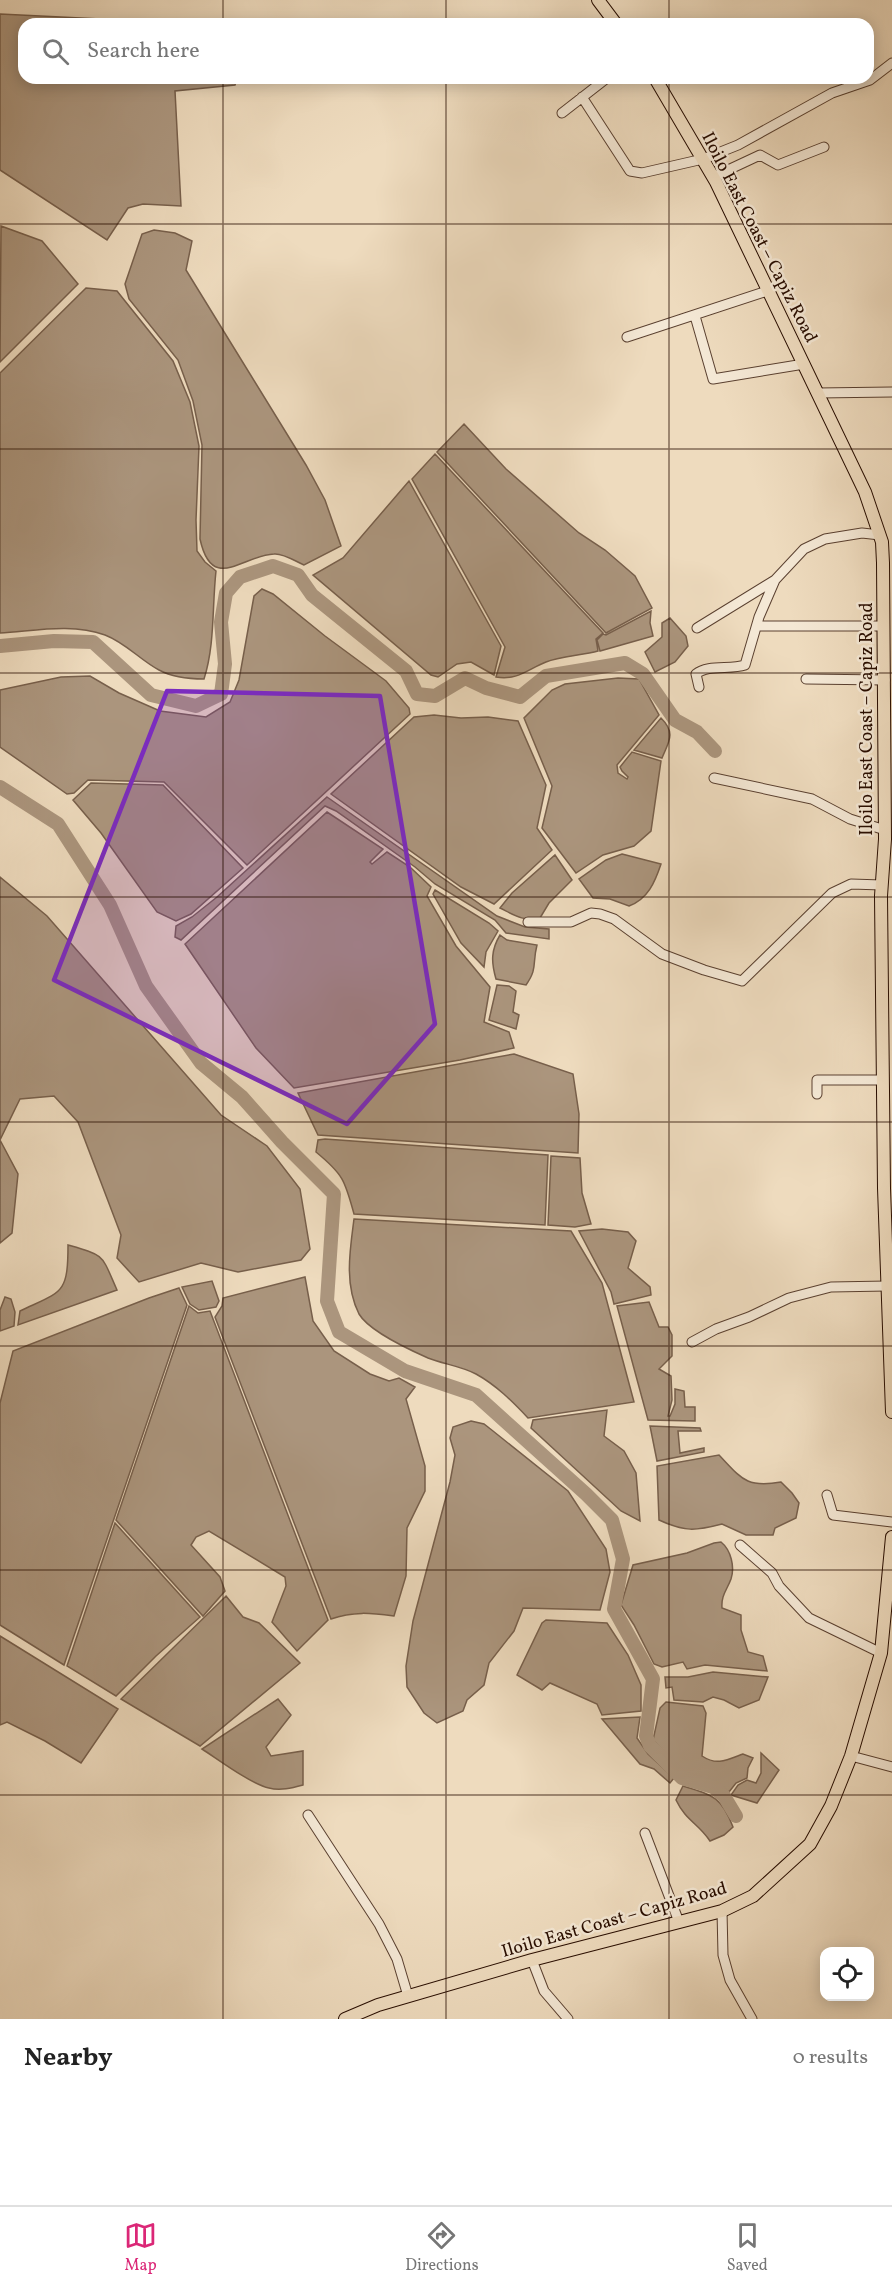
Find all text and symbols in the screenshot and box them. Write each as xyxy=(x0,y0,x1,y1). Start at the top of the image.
search box xyxy=(18,18,874,84)
icon: search xyxy=(39,35,72,68)
text: Search here xyxy=(87,36,200,67)
street label: Iloilo East Coast – Capiz Road xyxy=(695,128,823,347)
street label: Iloilo East Coast – Capiz Road xyxy=(855,602,880,836)
street label: Iloilo East Coast – Capiz Road xyxy=(499,1876,730,1965)
map controls xyxy=(820,1947,874,2001)
button: locate xyxy=(820,1947,874,2001)
text: Nearby xyxy=(24,2040,113,2076)
text: 0 results xyxy=(793,2044,868,2072)
tab: Map xyxy=(124,2219,157,2277)
tab: Directions xyxy=(405,2219,479,2277)
tab: Saved xyxy=(727,2219,768,2277)

